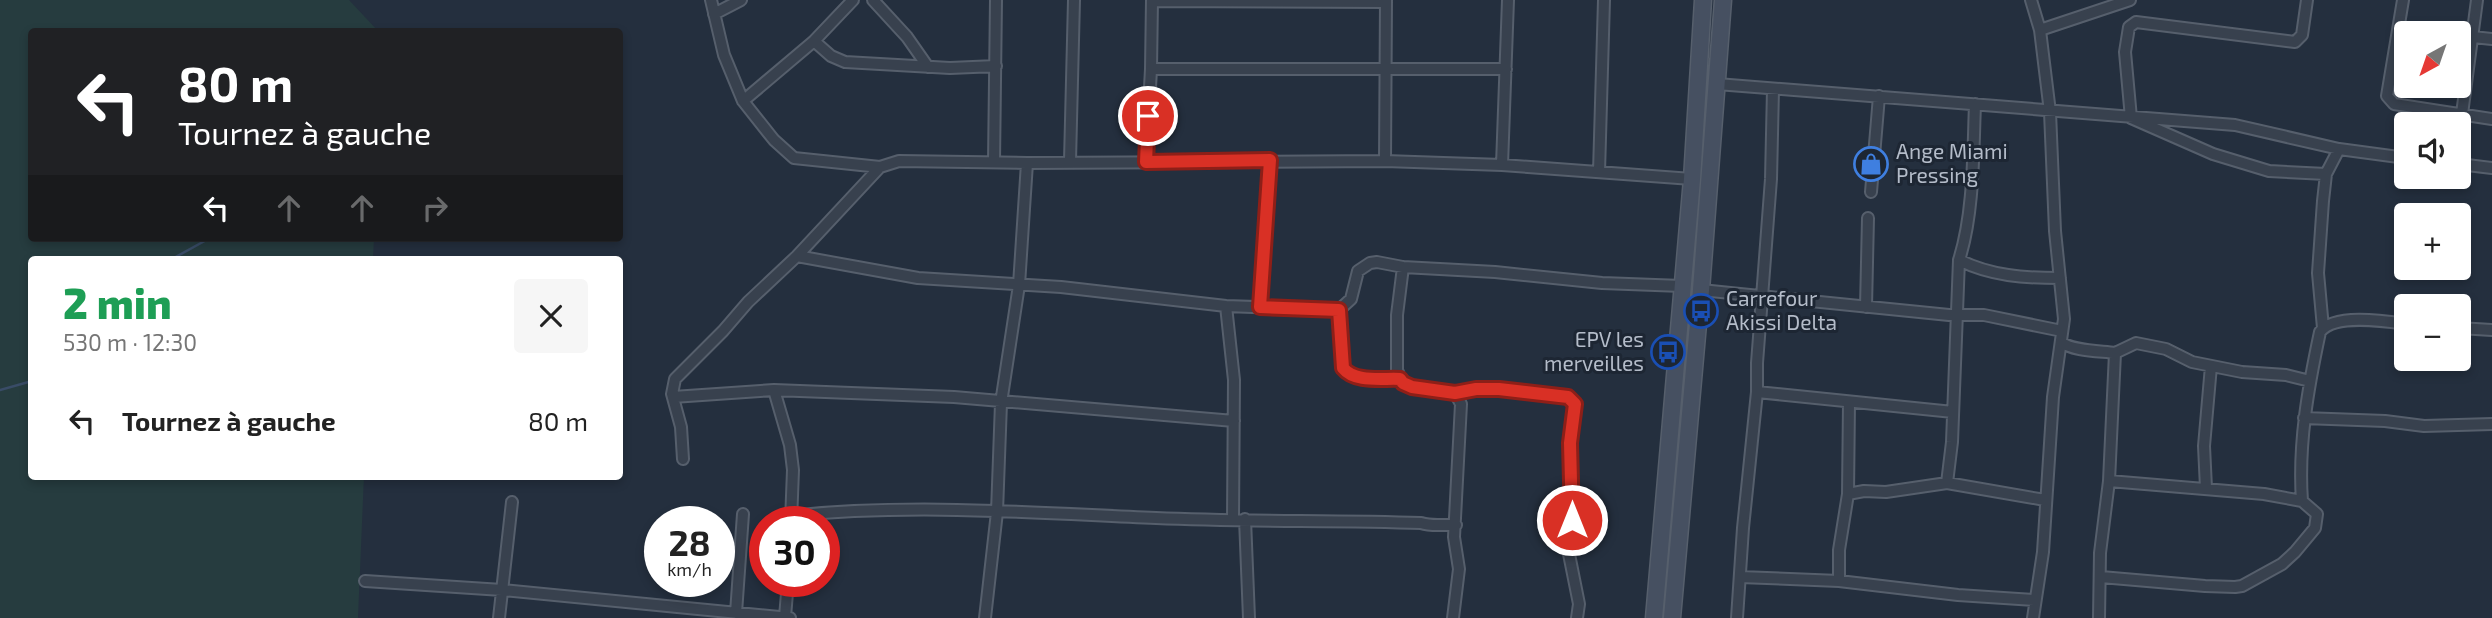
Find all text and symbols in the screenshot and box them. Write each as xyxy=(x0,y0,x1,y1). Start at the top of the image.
north arrow xyxy=(2394,21,2471,98)
map controls xyxy=(2394,21,2471,371)
text: 80 m xyxy=(178,53,293,112)
icon: left xyxy=(63,56,154,147)
pin xyxy=(1118,86,1178,146)
icon: arrive xyxy=(1129,97,1167,135)
button: sound xyxy=(2394,112,2471,189)
text: Tournez à gauche xyxy=(178,113,431,151)
place label: Ange Miami Pressing xyxy=(1896,138,2008,187)
shop icon: Ange Miami Pressing xyxy=(1852,145,1890,183)
icon: left xyxy=(197,189,235,227)
icon: ahead xyxy=(270,189,308,227)
icon: ahead xyxy=(343,189,381,227)
icon: right xyxy=(416,189,454,227)
button: + xyxy=(2394,203,2471,280)
text: 2 min xyxy=(63,277,172,327)
button: close xyxy=(514,279,588,353)
place label: Carrefour Akissi Delta xyxy=(1726,285,1837,334)
bus stop icon: Carrefour Akissi Delta xyxy=(1682,292,1720,330)
button: − xyxy=(2394,294,2471,371)
place label: EPV les merveilles xyxy=(1544,326,1644,375)
text: 530 m · 12:30 xyxy=(63,328,197,356)
bus stop icon: EPV les merveilles xyxy=(1649,333,1687,371)
icon: left xyxy=(63,402,101,440)
text: Tournez à gauche xyxy=(122,405,336,436)
text: 80 m xyxy=(528,405,588,436)
position arrow xyxy=(1535,483,1609,557)
speed limit sign: 30 xyxy=(749,506,840,597)
text: 28 xyxy=(668,521,711,563)
text: km/h xyxy=(667,558,712,580)

